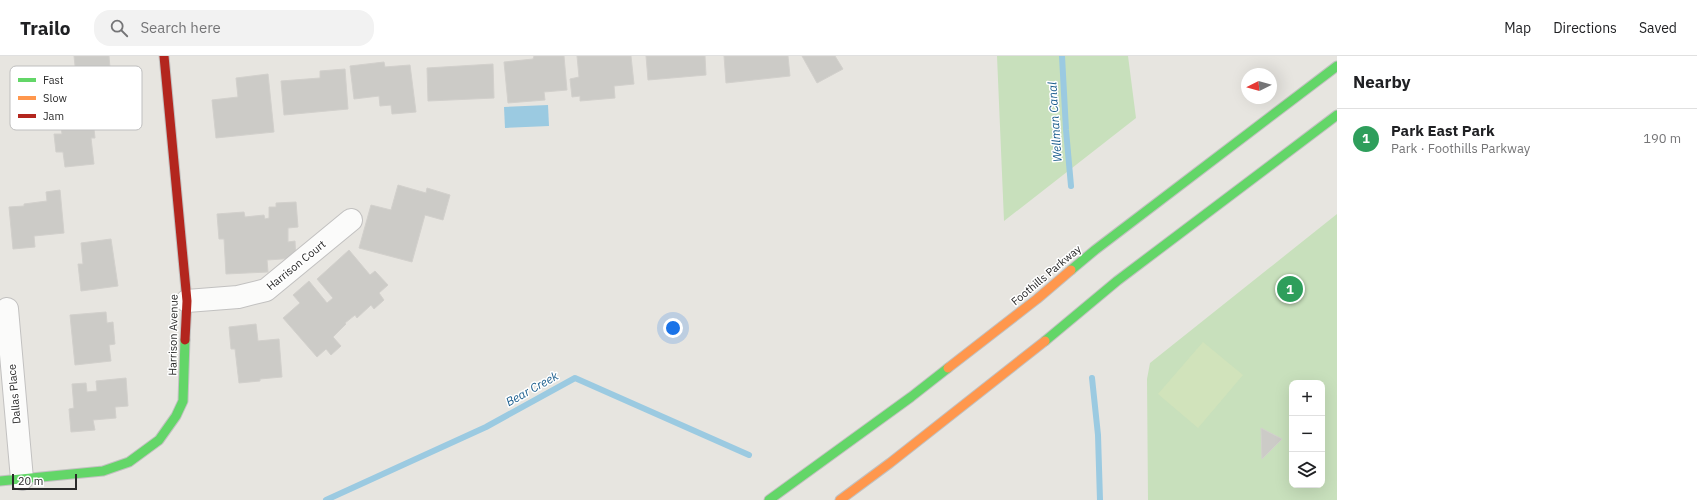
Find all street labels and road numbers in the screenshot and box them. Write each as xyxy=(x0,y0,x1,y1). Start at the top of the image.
street label: Harrison Court xyxy=(264,237,328,293)
street label: Foothills Parkway xyxy=(1008,241,1084,308)
street label: Harrison Avenue xyxy=(165,294,181,376)
street label: Dallas Place xyxy=(4,363,24,425)

